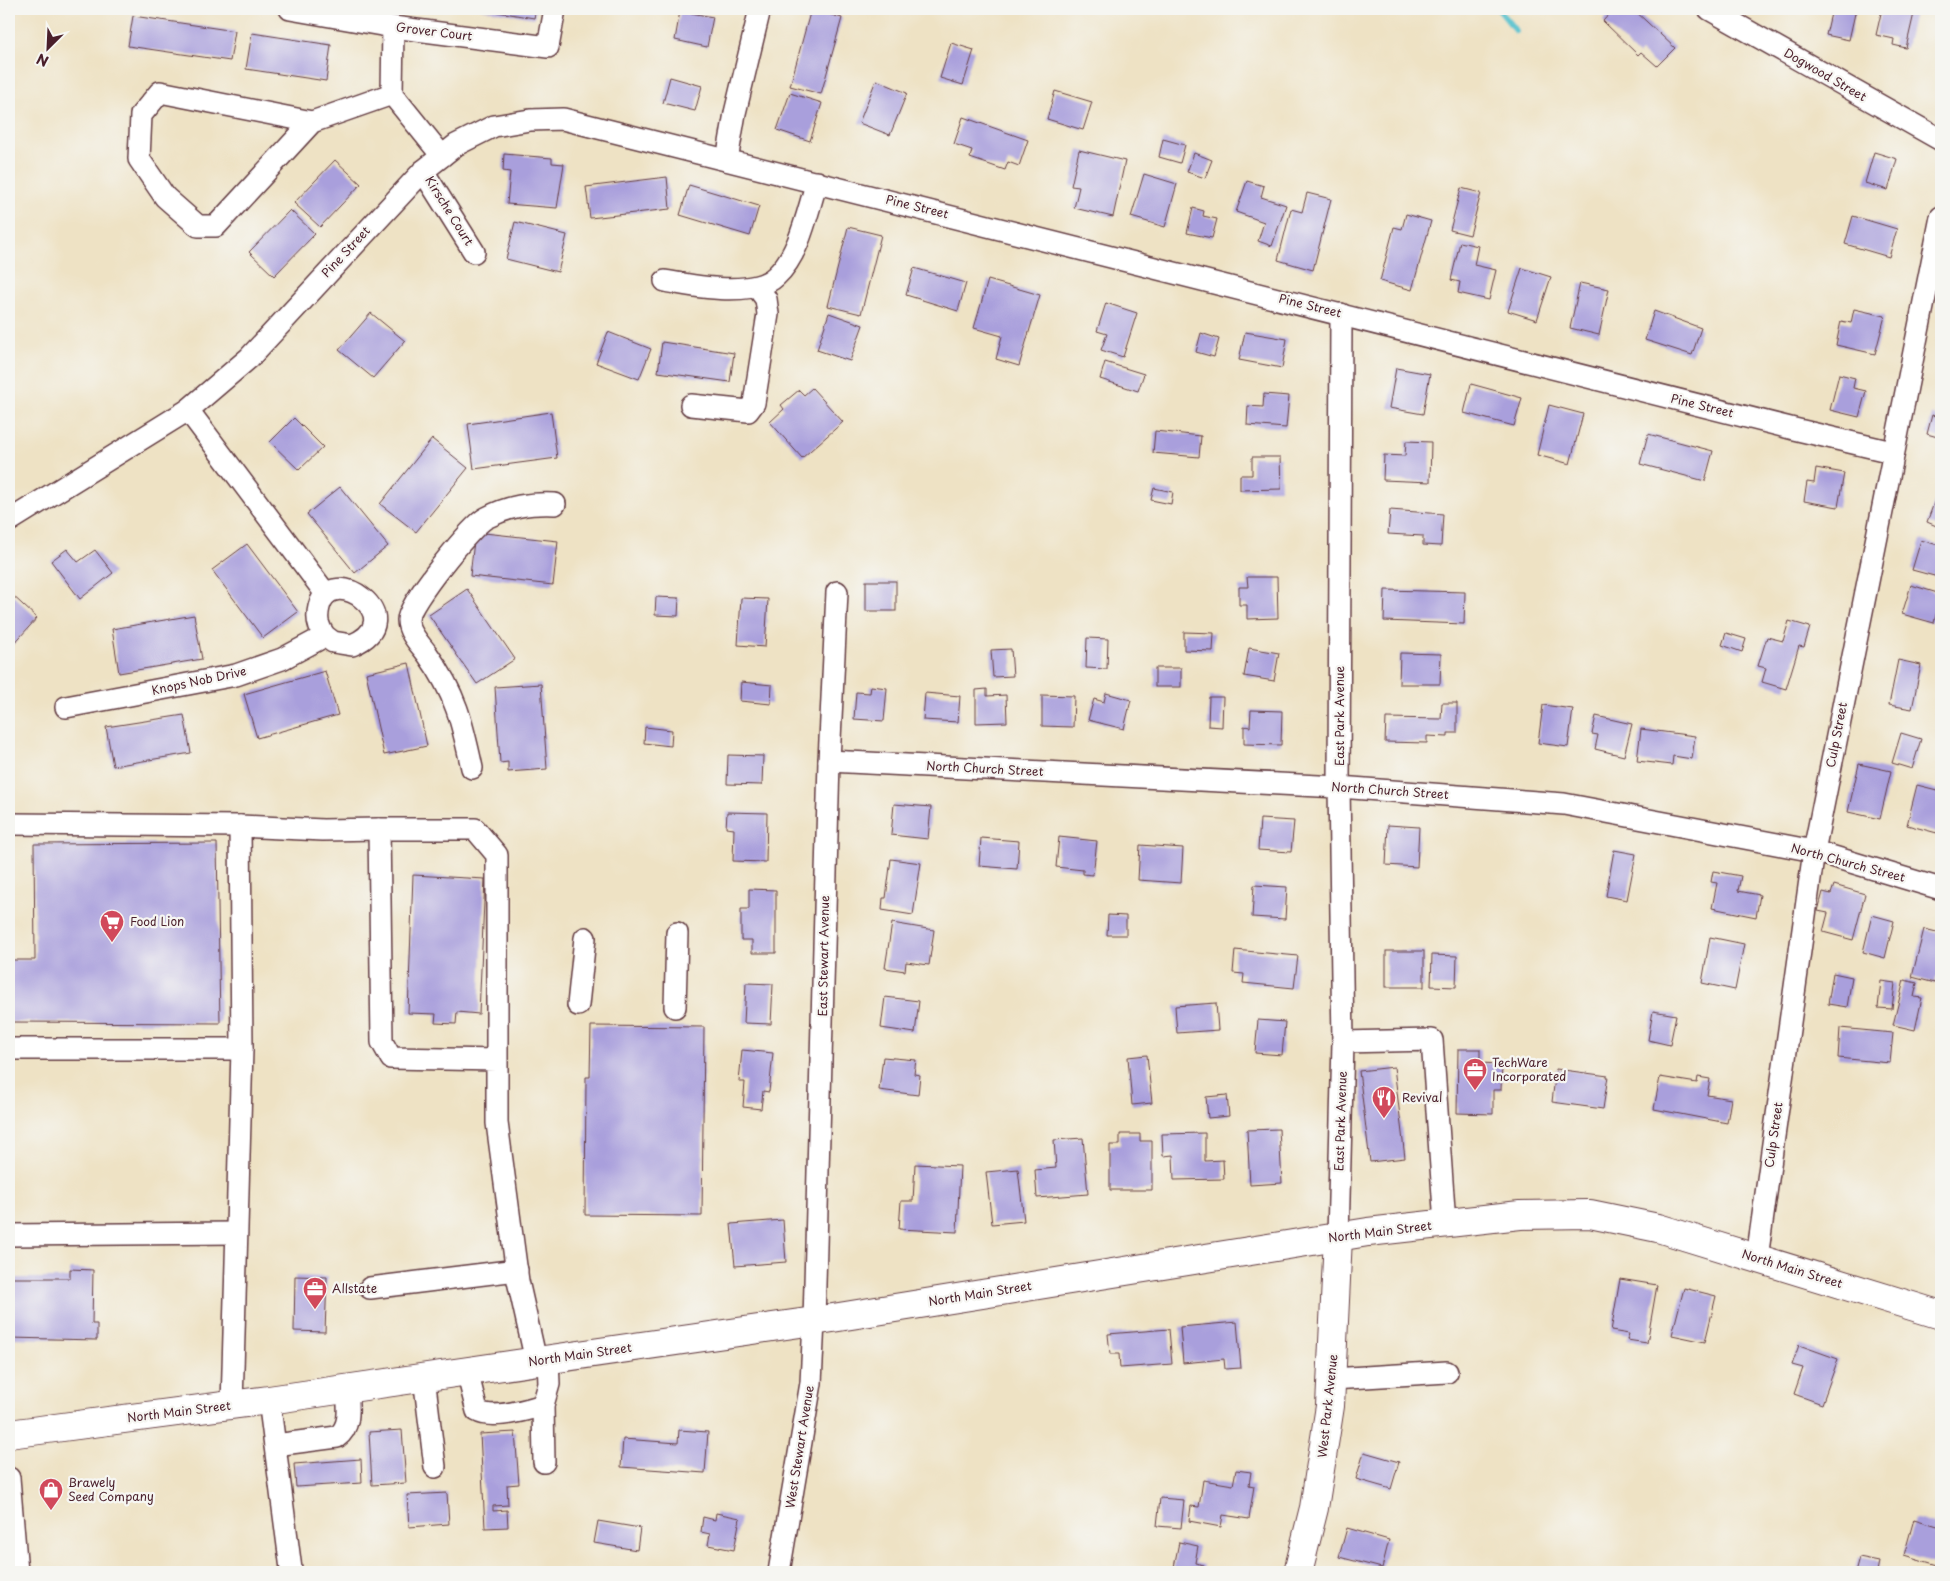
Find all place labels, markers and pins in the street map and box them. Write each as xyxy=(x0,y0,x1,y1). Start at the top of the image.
supermarket icon: Food Lion xyxy=(99,909,125,943)
place label: Food Lion xyxy=(130,912,184,930)
place label: TechWare Incorporated xyxy=(1492,1053,1566,1085)
office icon: TechWare Incorporated xyxy=(1462,1057,1488,1091)
restaurant icon: Revival xyxy=(1371,1085,1397,1119)
place label: Revival xyxy=(1402,1088,1442,1106)
office icon: Allstate xyxy=(302,1276,328,1310)
place label: Allstate xyxy=(332,1279,377,1297)
place label: Brawely Seed Company xyxy=(68,1473,154,1505)
shop icon: Brawely Seed Company xyxy=(38,1477,64,1511)

